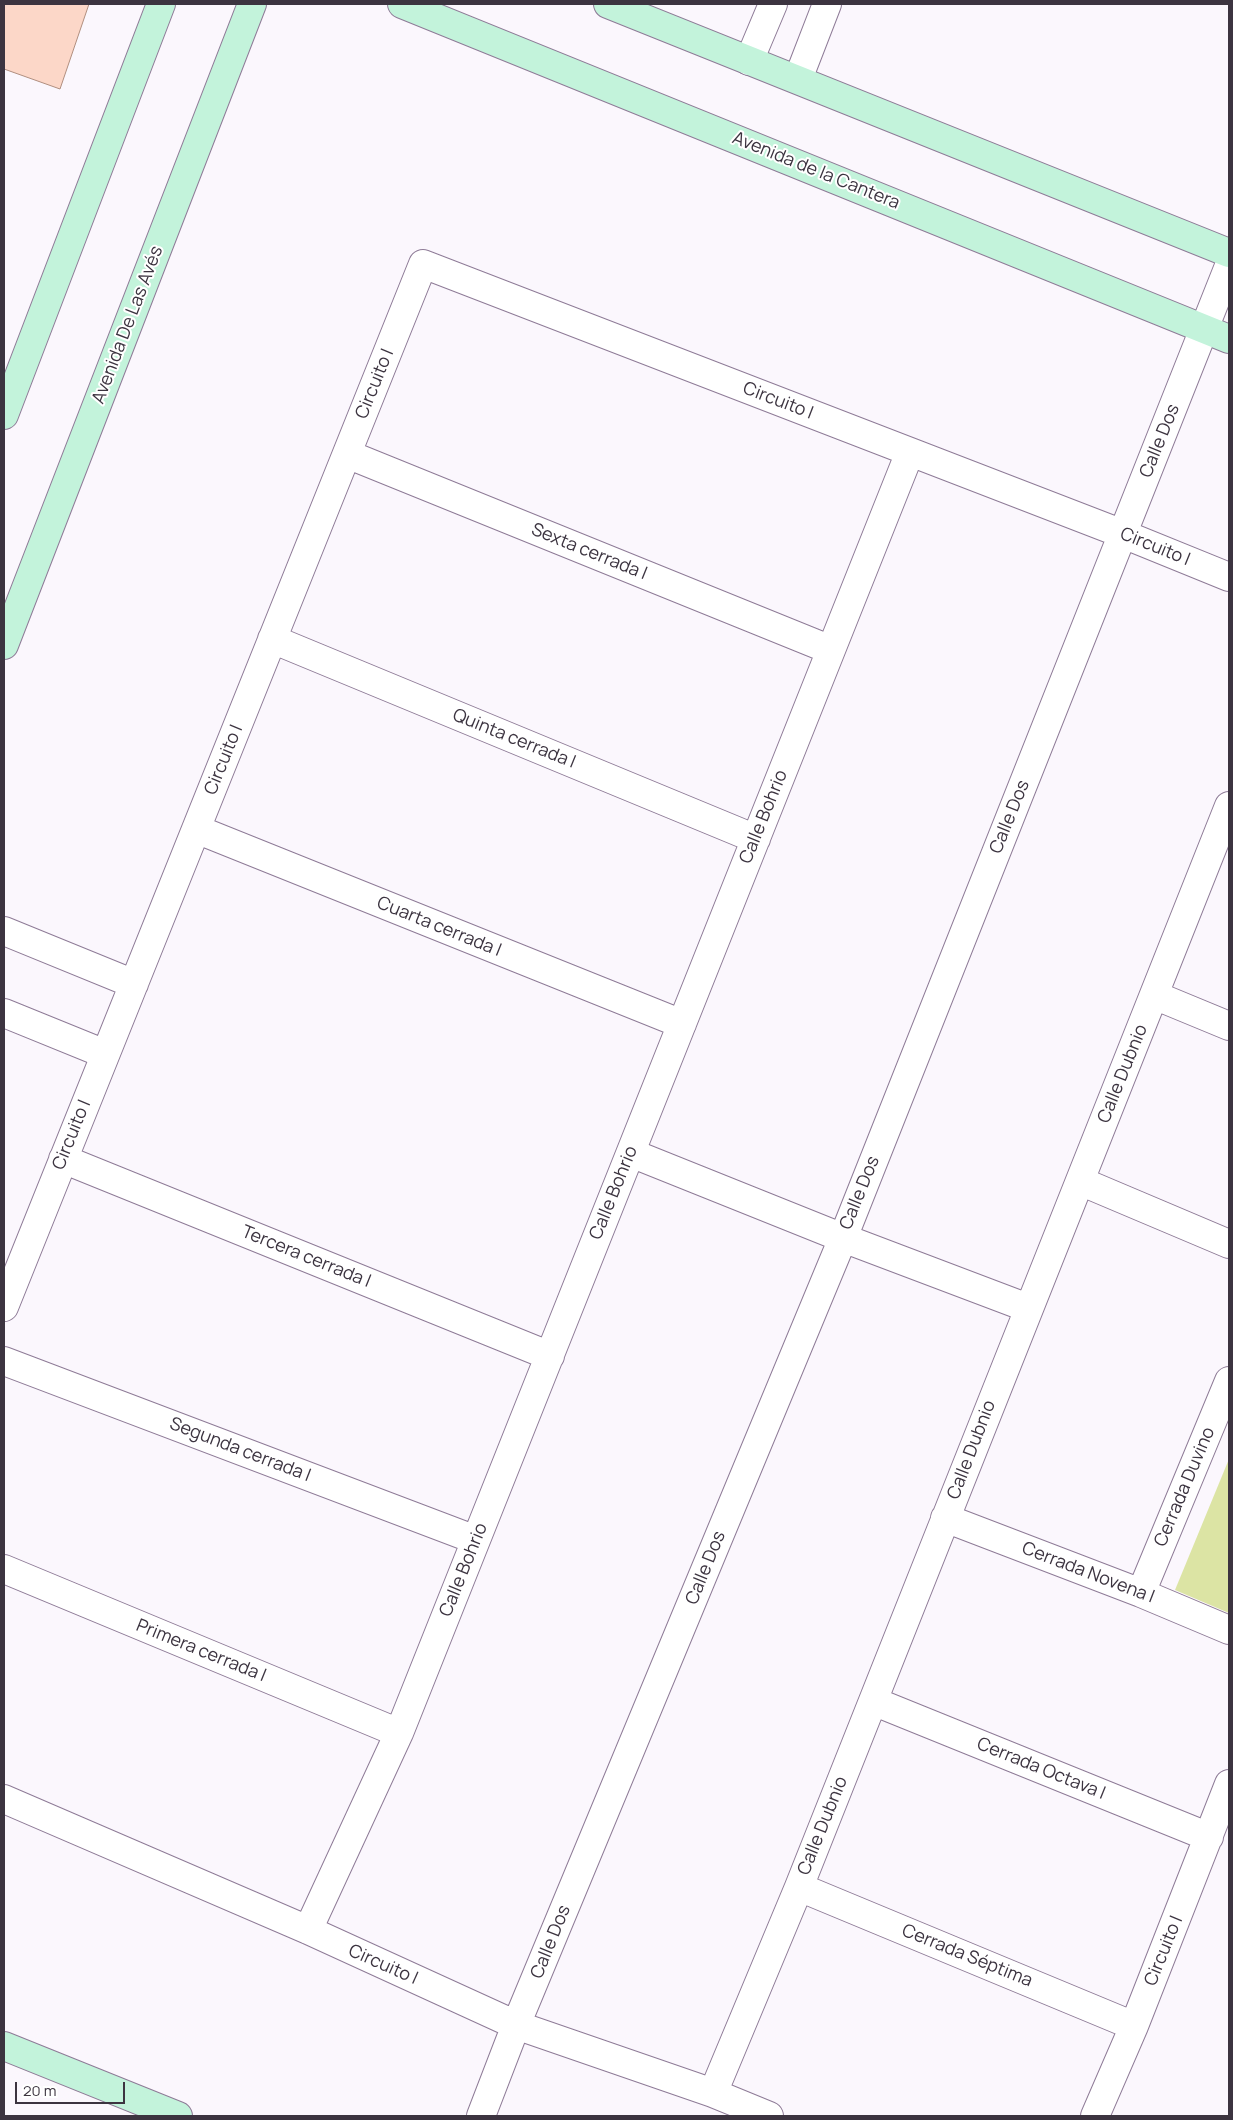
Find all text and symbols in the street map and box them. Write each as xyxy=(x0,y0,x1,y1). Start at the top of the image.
street label: Avenida de la Cantera xyxy=(729,128,903,214)
street label: Avenida De Las Avés xyxy=(88,243,168,407)
street label: Circuito I xyxy=(351,346,399,422)
street label: Circuito I xyxy=(740,378,816,424)
street label: Calle Dos xyxy=(1135,401,1185,481)
street label: Sexta cerrada I xyxy=(528,519,650,585)
street label: Circuito I xyxy=(1117,523,1193,571)
street label: Quinta cerrada I xyxy=(449,705,579,773)
street label: Circuito I xyxy=(200,722,248,798)
street label: Calle Bohrio xyxy=(735,767,793,867)
street label: Calle Dos xyxy=(985,777,1035,857)
street label: Cuarta cerrada I xyxy=(374,892,504,962)
street label: Calle Dubnio xyxy=(1093,1022,1153,1126)
street label: Circuito I xyxy=(48,1097,96,1173)
street label: Calle Bohrio xyxy=(585,1143,643,1243)
street label: Calle Dos xyxy=(835,1153,885,1233)
street label: Tercera cerrada I xyxy=(238,1221,374,1293)
street label: Calle Dubnio xyxy=(943,1397,1001,1503)
street label: Segunda cerrada I xyxy=(167,1413,313,1487)
street label: Cerrada Duvino xyxy=(1150,1424,1220,1550)
street label: Calle Bohrio xyxy=(435,1520,493,1620)
street label: Calle Dos xyxy=(681,1528,731,1608)
street label: Cerrada Novena I xyxy=(1019,1538,1157,1608)
street label: Primera cerrada I xyxy=(133,1615,269,1687)
street label: Cerrada Octava I xyxy=(974,1733,1108,1805)
street label: Calle Dubnio xyxy=(793,1774,853,1878)
street label: Calle Dos xyxy=(526,1902,576,1982)
street label: Circuito I xyxy=(1140,1913,1188,1989)
street label: Cerrada Séptima xyxy=(899,1920,1035,1992)
street label: Circuito I xyxy=(345,1940,421,1990)
scale bar xyxy=(18,2072,128,2104)
text: 20 m xyxy=(23,2080,56,2101)

